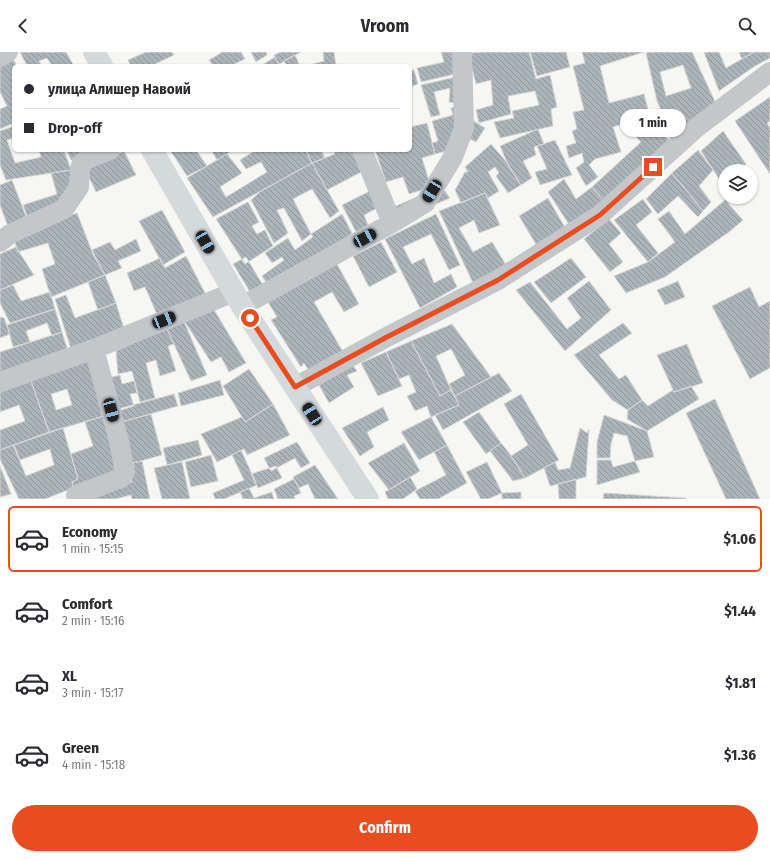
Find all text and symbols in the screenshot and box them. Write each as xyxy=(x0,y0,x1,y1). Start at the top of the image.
icon: back xyxy=(12,15,34,37)
text: Vroom xyxy=(361,15,409,37)
icon: search xyxy=(736,15,758,37)
text: улица Алишер Навоий xyxy=(48,80,191,98)
callout: 1 min xyxy=(620,109,686,137)
text: 1 min xyxy=(639,115,667,130)
text: Drop-off xyxy=(48,119,102,137)
route end xyxy=(644,158,662,176)
map controls xyxy=(718,164,758,204)
button: layers xyxy=(718,164,758,204)
car xyxy=(421,178,443,204)
car xyxy=(352,227,378,249)
car xyxy=(194,229,216,255)
route start xyxy=(241,309,259,327)
car xyxy=(151,310,177,330)
car xyxy=(102,397,120,423)
car xyxy=(300,401,324,427)
icon: car xyxy=(14,521,50,557)
text: Economy xyxy=(62,523,117,541)
text: $1.06 xyxy=(723,530,756,548)
text: 1 min · 15:15 xyxy=(62,541,123,556)
icon: car xyxy=(14,593,50,629)
text: Comfort xyxy=(62,595,113,613)
text: $1.44 xyxy=(724,602,756,620)
text: 2 min · 15:16 xyxy=(62,613,125,628)
icon: car xyxy=(14,665,50,701)
text: XL xyxy=(62,667,77,685)
text: $1.81 xyxy=(725,674,756,692)
text: 3 min · 15:17 xyxy=(62,685,124,700)
icon: car xyxy=(14,737,50,773)
text: Green xyxy=(62,739,99,757)
text: $1.36 xyxy=(724,746,756,764)
text: 4 min · 15:18 xyxy=(62,757,125,772)
button: Confirm xyxy=(12,805,758,851)

